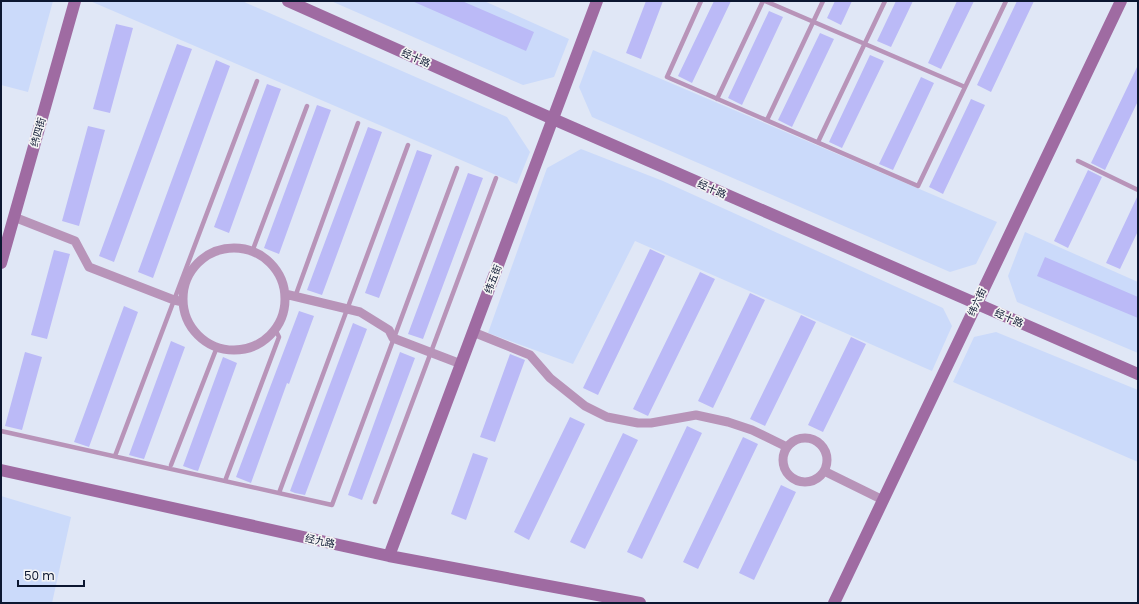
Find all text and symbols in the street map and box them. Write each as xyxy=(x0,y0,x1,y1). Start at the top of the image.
street label: 经十路 xyxy=(399,45,433,71)
street label: 纬四街 xyxy=(27,116,49,148)
street label: 经十路 xyxy=(695,176,729,202)
street label: 纬五街 xyxy=(481,262,505,296)
street label: 纬六街 xyxy=(964,285,990,319)
street label: 经十路 xyxy=(992,305,1026,331)
street label: 经九路 xyxy=(304,531,336,551)
scale bar xyxy=(18,562,84,588)
text: 50 m xyxy=(24,567,55,584)

